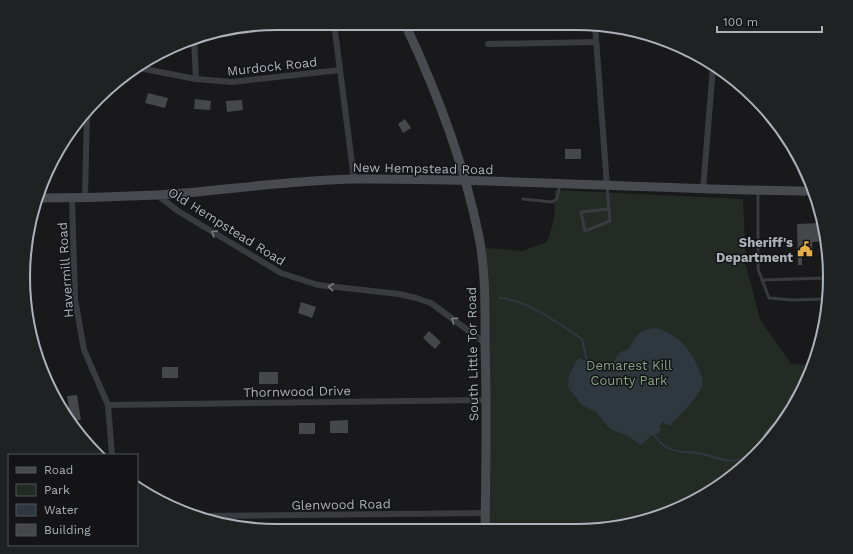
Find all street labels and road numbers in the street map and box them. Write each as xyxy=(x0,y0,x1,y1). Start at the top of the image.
street label: Murdock Road xyxy=(226,54,318,79)
street label: New Hempstead Road xyxy=(352,160,493,177)
street label: Old Hempstead Road xyxy=(165,184,288,269)
street label: Havermill Road xyxy=(55,222,76,318)
street label: South Little Tor Road xyxy=(464,287,481,421)
street label: Thornwood Drive xyxy=(243,383,351,400)
street label: Glenwood Road xyxy=(291,496,391,513)

